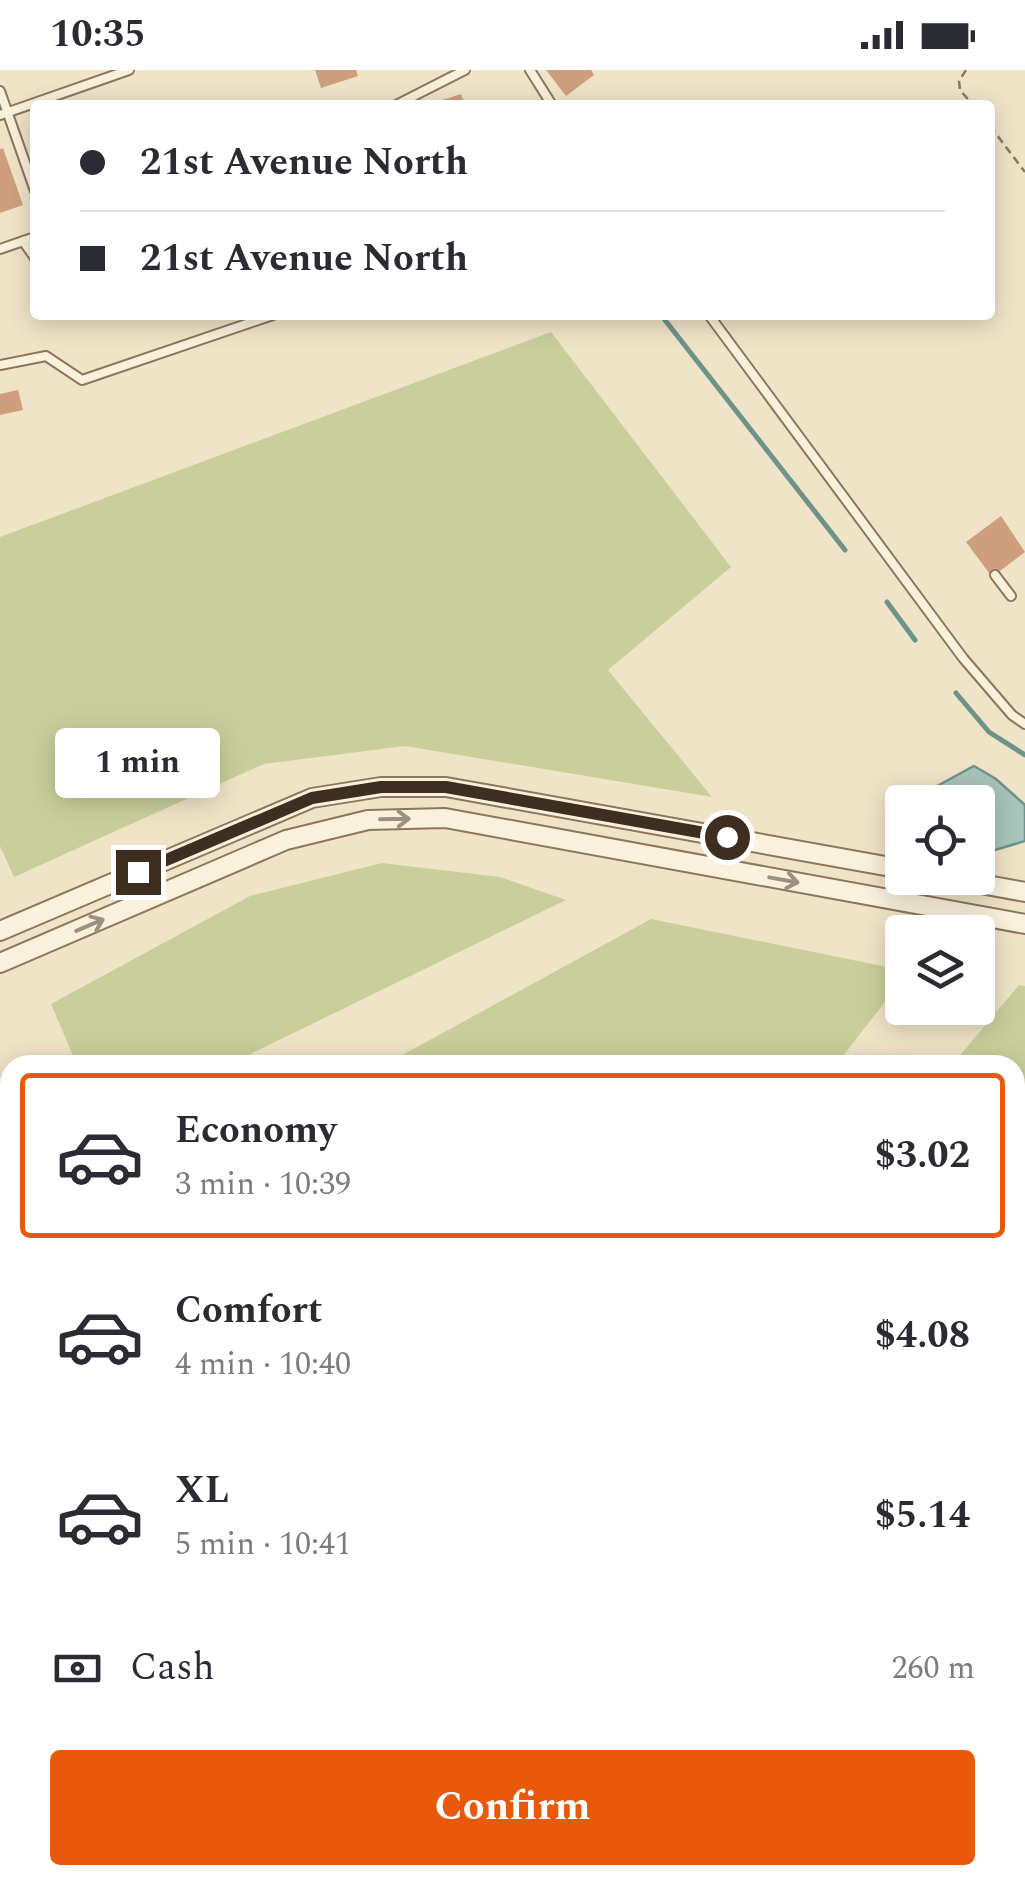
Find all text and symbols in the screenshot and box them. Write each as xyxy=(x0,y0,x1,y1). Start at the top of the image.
text: 10:35 xyxy=(50,6,145,64)
text: 21st Avenue North xyxy=(140,134,468,192)
text: 21st Avenue North xyxy=(140,230,468,288)
callout: 1 min xyxy=(56,727,220,797)
text: 1 min xyxy=(95,738,180,787)
map controls xyxy=(885,785,995,1025)
button: locate xyxy=(885,785,995,895)
one-way arrow xyxy=(378,810,410,829)
route start xyxy=(705,815,750,860)
route end xyxy=(116,850,161,895)
one-way arrow xyxy=(767,871,800,890)
one-way arrow xyxy=(74,915,104,933)
button: layers xyxy=(885,915,995,1025)
text: Economy xyxy=(175,1102,336,1160)
icon: car xyxy=(55,1111,145,1201)
text: $3.02 xyxy=(875,1127,970,1185)
text: 3 min · 10:39 xyxy=(175,1160,351,1209)
text: Comfort xyxy=(175,1282,322,1340)
icon: car xyxy=(55,1291,145,1381)
text: $4.08 xyxy=(875,1307,970,1365)
text: 4 min · 10:40 xyxy=(175,1340,351,1389)
text: XL xyxy=(175,1462,229,1520)
icon: car xyxy=(55,1471,145,1561)
text: $5.14 xyxy=(875,1487,970,1545)
text: 5 min · 10:41 xyxy=(175,1520,351,1569)
text: Cash xyxy=(130,1639,215,1697)
icon: cash xyxy=(50,1641,105,1696)
text: 260 m xyxy=(891,1644,975,1693)
button: Confirm xyxy=(50,1750,975,1865)

